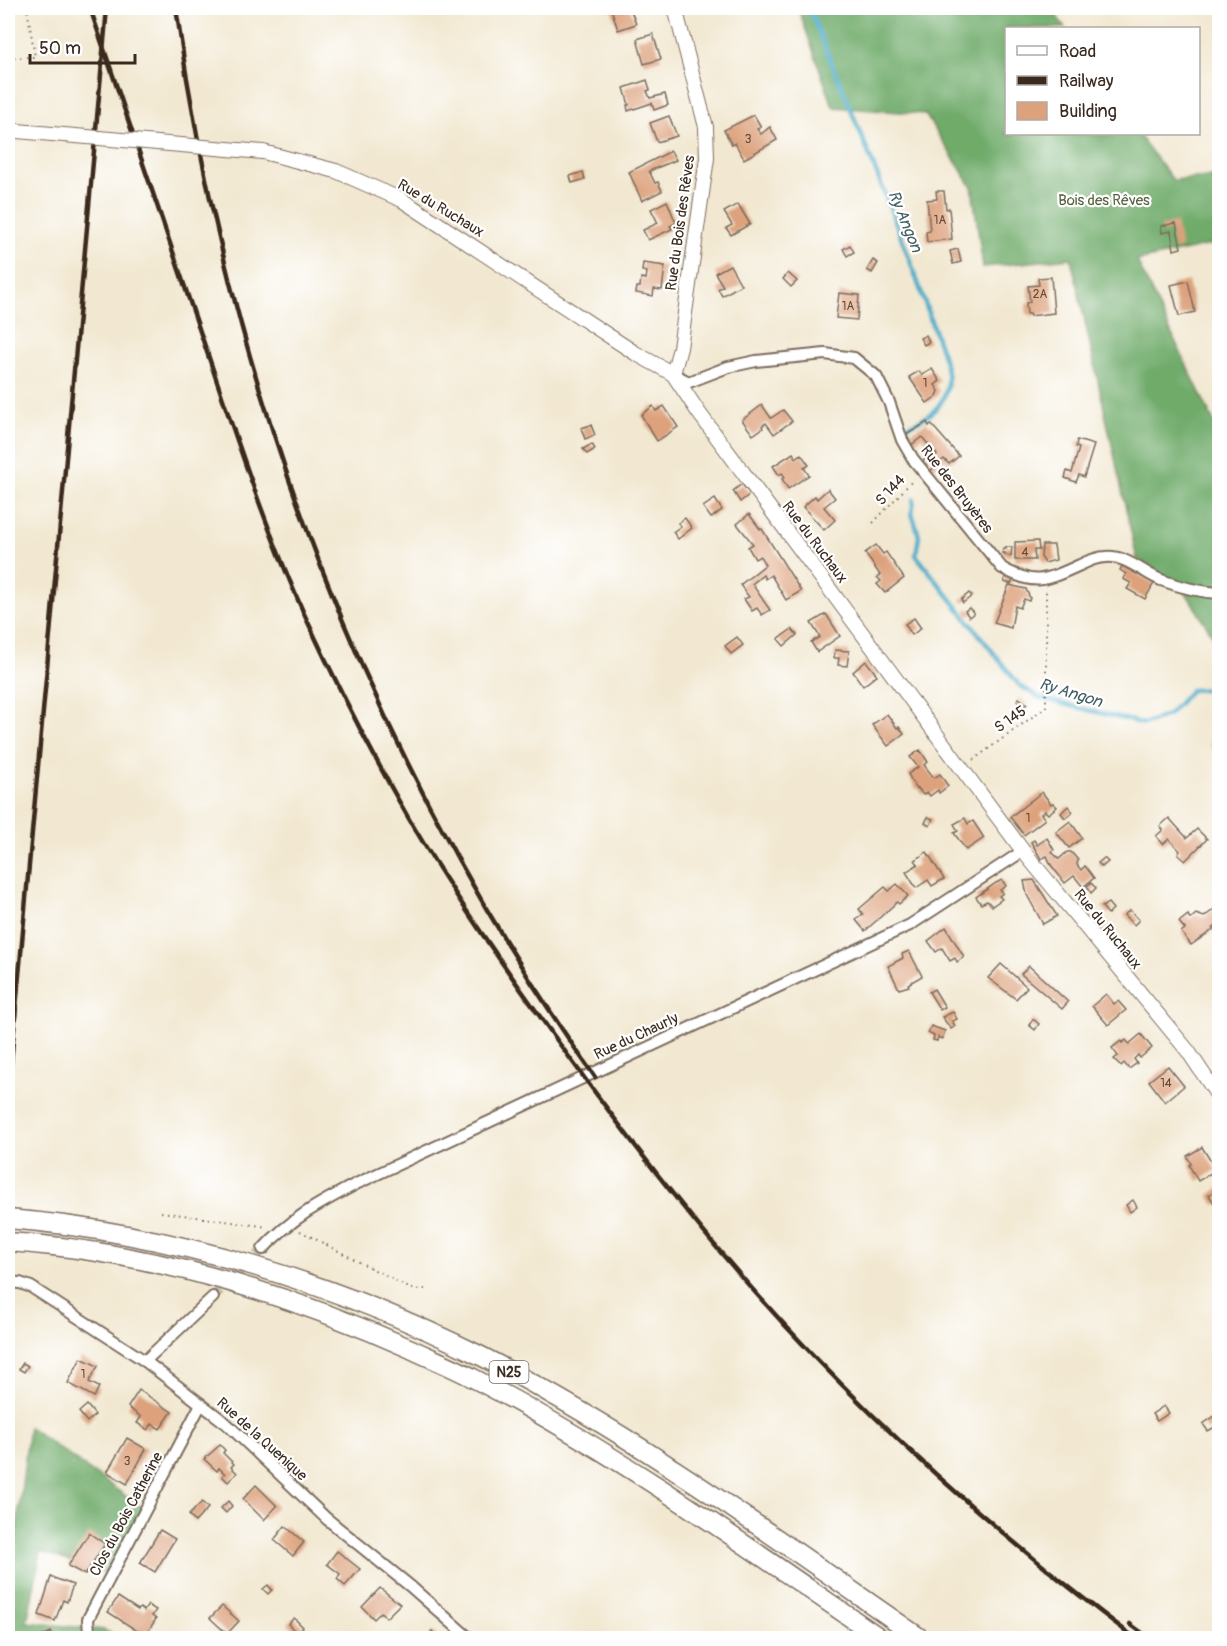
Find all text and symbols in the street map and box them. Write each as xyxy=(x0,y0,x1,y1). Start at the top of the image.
scale bar xyxy=(30,27,135,65)
legend xyxy=(1005,27,1200,135)
text: 50 m xyxy=(39,37,81,60)
text: Road xyxy=(1059,40,1096,63)
text: Railway xyxy=(1059,70,1114,93)
text: Building xyxy=(1059,100,1117,123)
house number: 3 xyxy=(745,132,752,147)
street label: Rue du Bois des Rêves xyxy=(662,154,699,292)
street label: Rue du Ruchaux xyxy=(394,175,487,242)
water label: Ry Angon xyxy=(884,188,927,256)
park label: Bois des Rêves xyxy=(1058,191,1150,210)
house number: 1A xyxy=(934,213,946,228)
house number: 2A xyxy=(1033,287,1047,302)
house number: 1A xyxy=(842,299,854,314)
house number: 1 xyxy=(923,376,927,391)
street label: Rue des Bruyères xyxy=(916,441,997,537)
street label: S 144 xyxy=(871,471,910,510)
street label: Rue du Ruchaux xyxy=(778,498,852,587)
house number: 4 xyxy=(1022,545,1029,560)
water label: Ry Angon xyxy=(1037,674,1105,712)
street label: S 145 xyxy=(991,702,1030,737)
house number: 1 xyxy=(1026,811,1030,826)
street label: Rue du Ruchaux xyxy=(1070,885,1146,973)
street label: Rue du Chaurly xyxy=(591,1008,682,1064)
house number: 14 xyxy=(1160,1076,1172,1091)
road number: N25 xyxy=(490,1361,528,1383)
house number: 1 xyxy=(81,1367,85,1382)
street label: Rue de la Quenique xyxy=(212,1394,311,1486)
street label: Clos du Bois Catherine xyxy=(86,1448,168,1580)
house number: 3 xyxy=(124,1454,131,1469)

